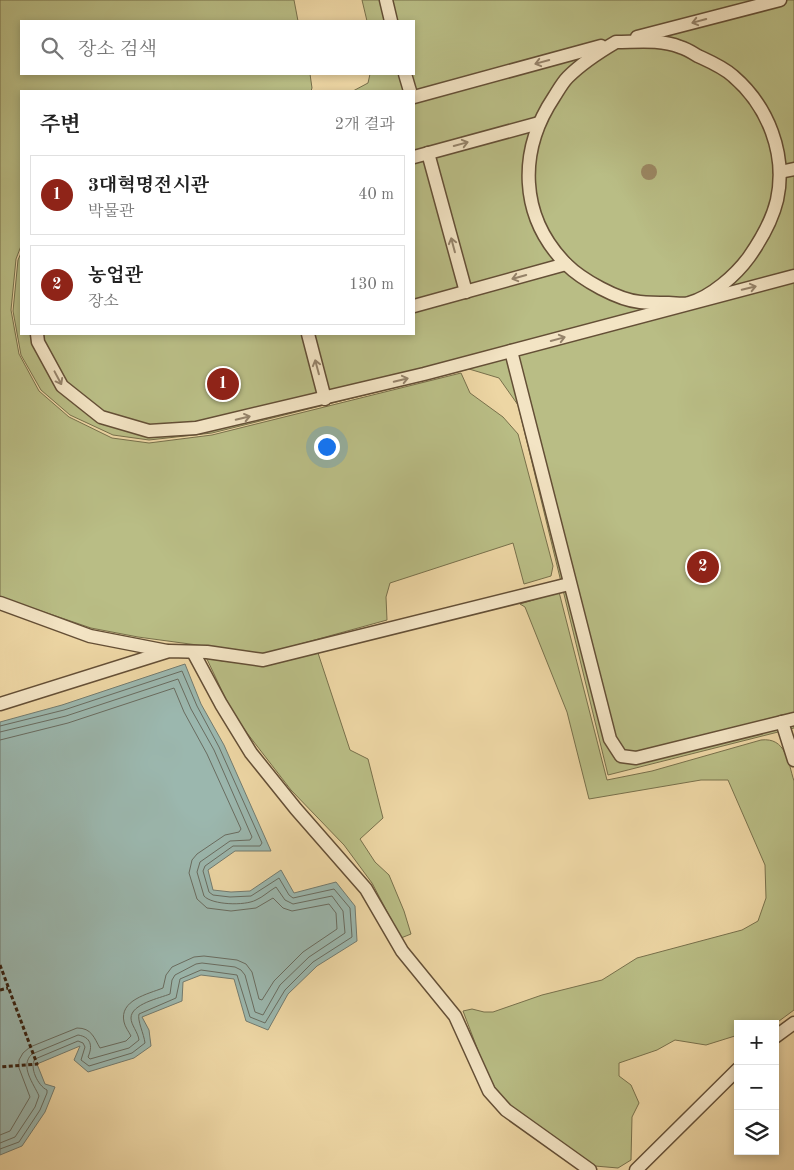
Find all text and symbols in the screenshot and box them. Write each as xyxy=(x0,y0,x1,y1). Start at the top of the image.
one-way arrow xyxy=(691,17,707,27)
search box xyxy=(20,20,415,75)
icon: search xyxy=(38,34,66,62)
text: 장소 검색 xyxy=(78,41,157,60)
one-way arrow xyxy=(534,58,550,67)
text: 주변 xyxy=(40,115,81,136)
text: 2개 결과 xyxy=(335,117,395,133)
one-way arrow xyxy=(452,139,468,149)
text: 3대혁명전시관 xyxy=(88,177,209,196)
text: 1 xyxy=(52,187,62,203)
text: 40 m xyxy=(358,187,394,203)
text: 박물관 xyxy=(88,204,134,220)
one-way arrow xyxy=(448,238,458,254)
text: 농업관 xyxy=(88,267,143,286)
one-way arrow xyxy=(511,273,527,283)
text: 2 xyxy=(52,277,62,293)
text: 130 m xyxy=(349,277,394,293)
one-way arrow xyxy=(741,283,757,292)
text: 장소 xyxy=(88,294,119,310)
one-way arrow xyxy=(550,333,566,343)
one-way arrow xyxy=(312,359,321,375)
pin: 1 xyxy=(207,365,239,403)
one-way arrow xyxy=(53,370,63,384)
one-way arrow xyxy=(393,375,409,384)
one-way arrow xyxy=(235,413,251,422)
your location xyxy=(314,434,340,460)
pin: 2 xyxy=(687,548,719,586)
map controls xyxy=(734,1020,779,1155)
button: + xyxy=(734,1020,779,1065)
button: − xyxy=(734,1065,779,1110)
button: layers xyxy=(734,1110,779,1155)

